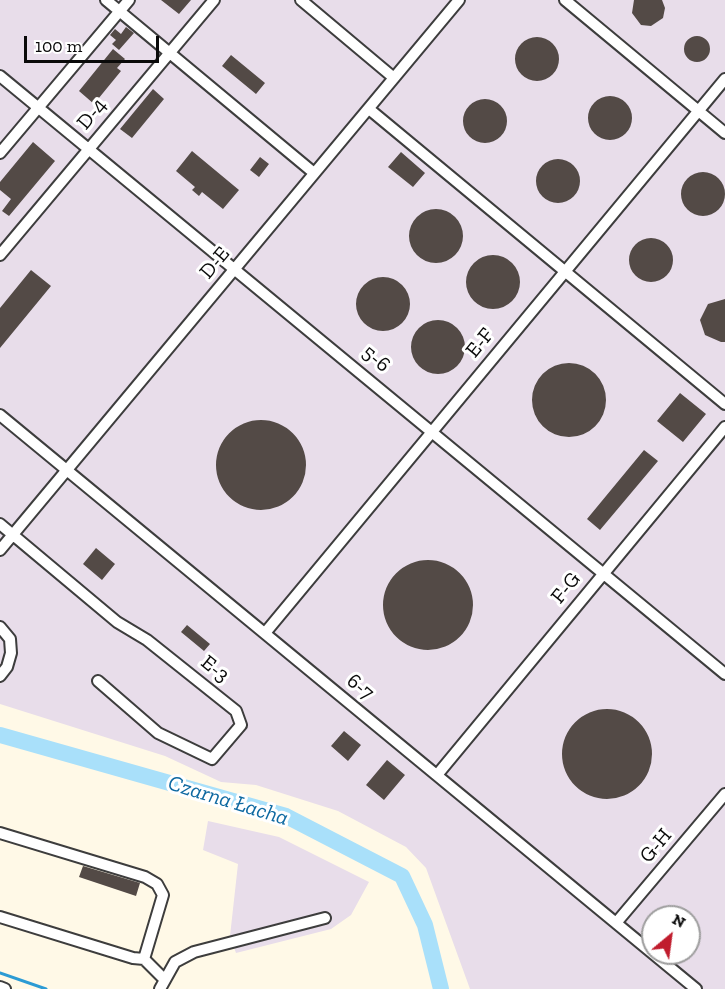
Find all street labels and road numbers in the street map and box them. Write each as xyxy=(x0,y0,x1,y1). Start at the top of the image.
street label: D-4 xyxy=(72,93,112,135)
street label: D-E xyxy=(194,242,236,284)
street label: E-F xyxy=(461,323,499,363)
street label: 5-6 xyxy=(357,340,395,378)
street label: F-G xyxy=(546,567,586,609)
street label: E-3 xyxy=(196,650,234,688)
street label: 6-7 xyxy=(341,668,379,706)
street label: G-H xyxy=(634,824,678,868)

